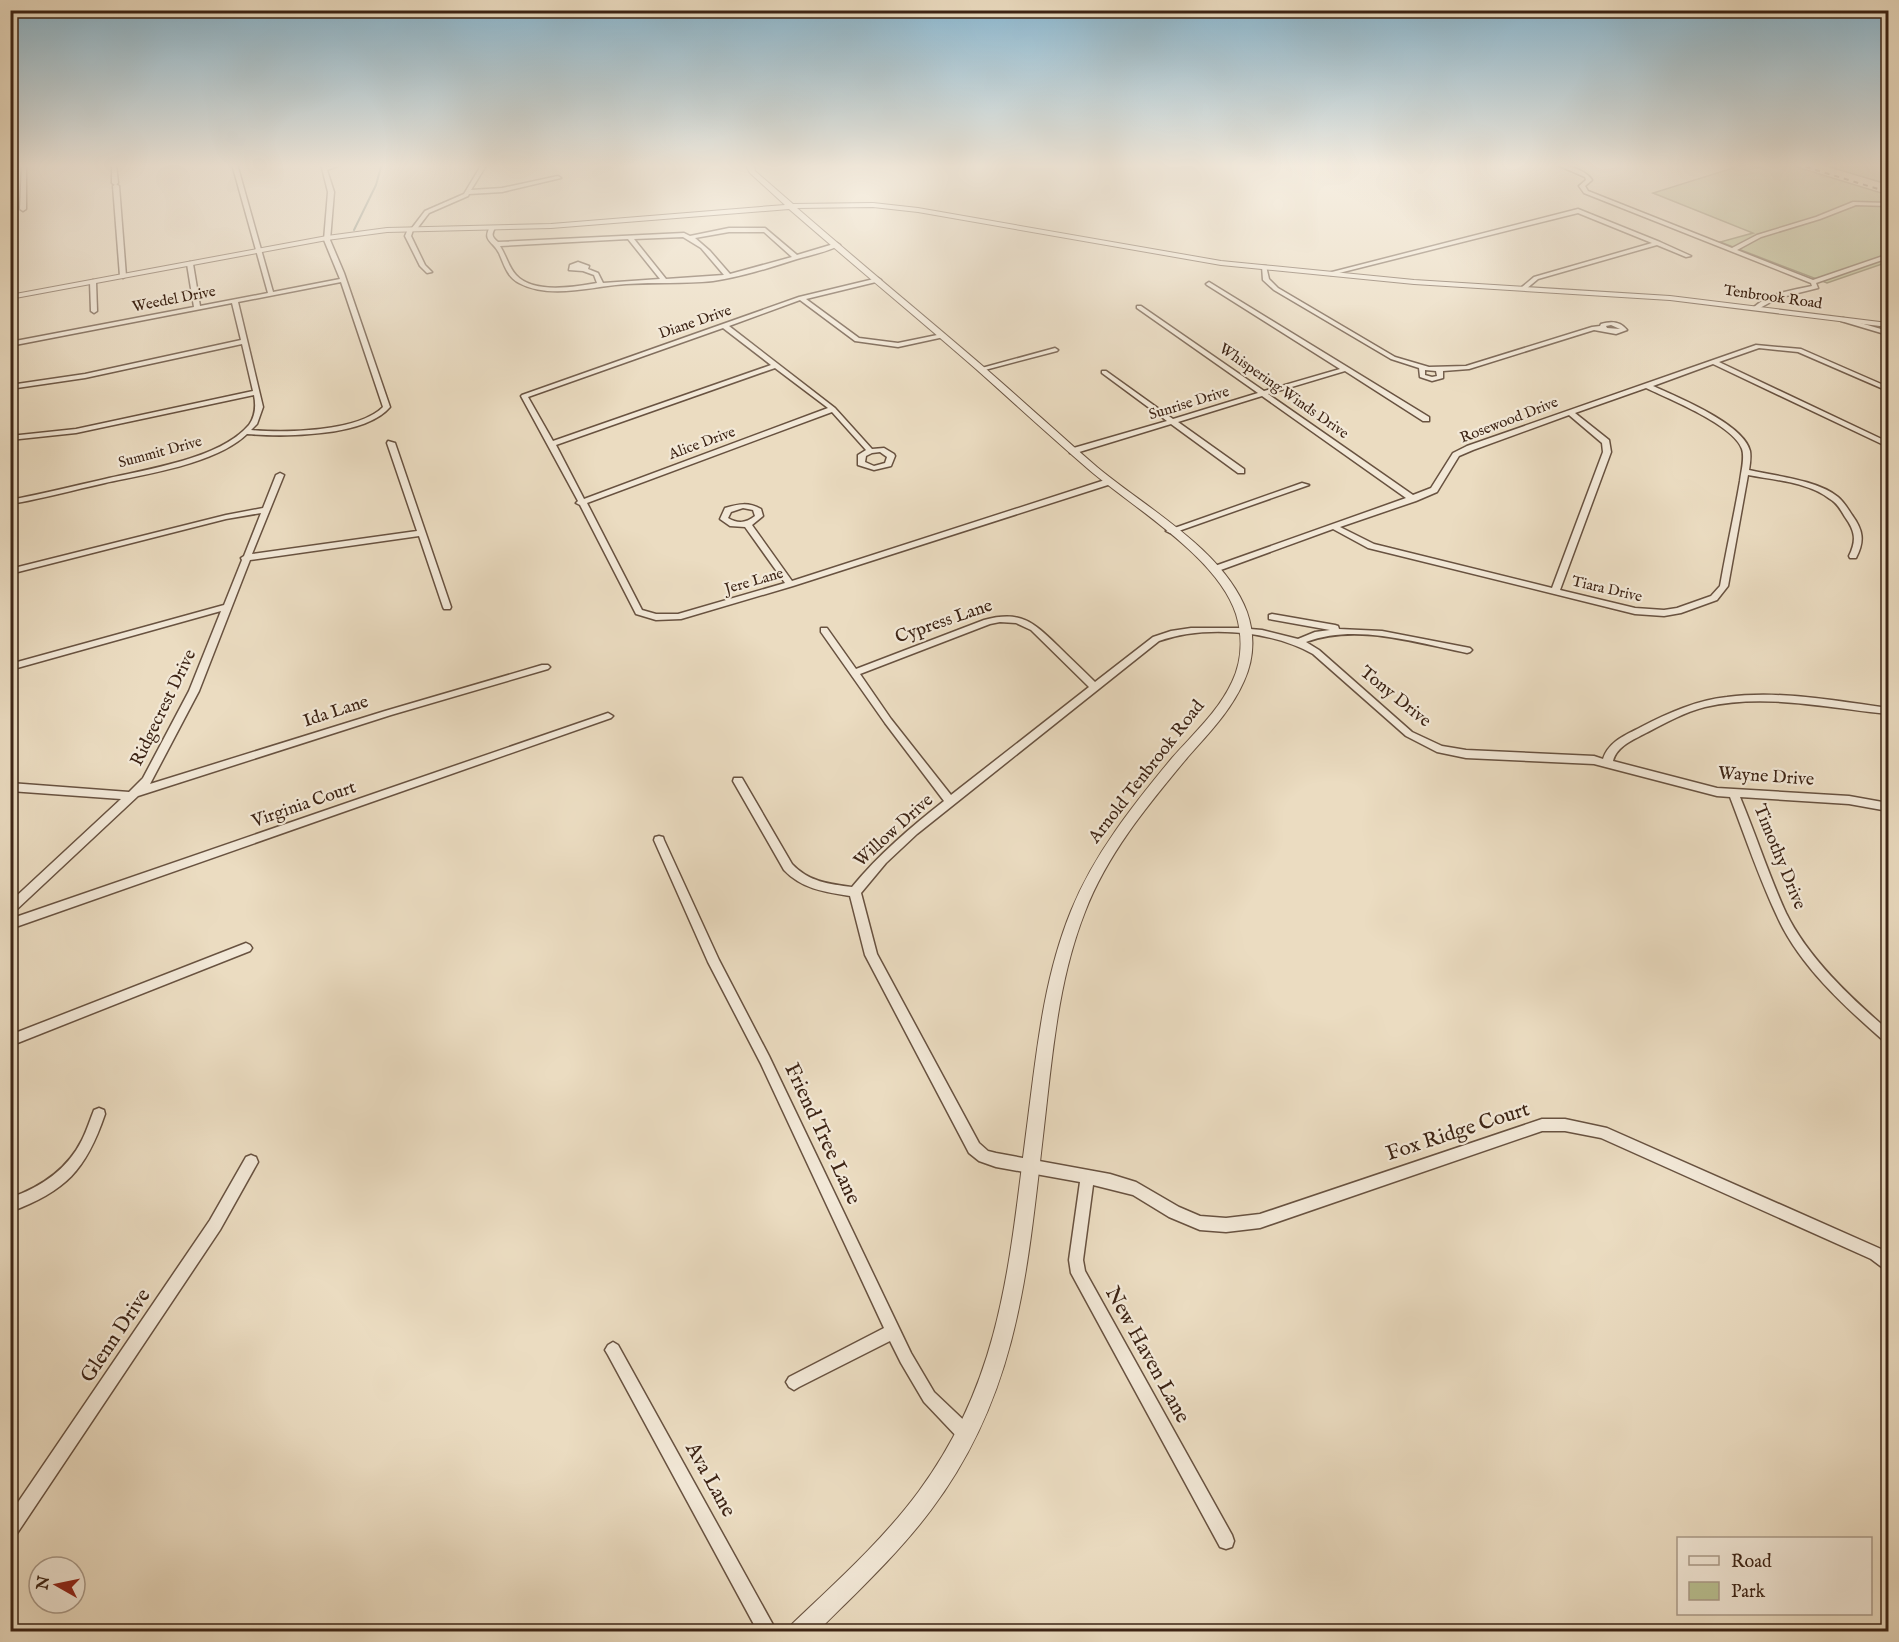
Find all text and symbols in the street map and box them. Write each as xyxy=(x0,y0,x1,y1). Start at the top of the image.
street label: Tenbrook Road xyxy=(1723,281,1824,313)
street label: Weedel Drive xyxy=(131,282,217,316)
street label: Diane Drive xyxy=(656,301,734,343)
street label: Whispering Winds Drive xyxy=(1215,339,1353,443)
street label: Sunrise Drive xyxy=(1146,382,1232,424)
street label: Rosewood Drive xyxy=(1457,393,1561,447)
street label: Alice Drive xyxy=(665,422,738,464)
street label: Summit Drive xyxy=(116,432,204,472)
street label: Jere Lane xyxy=(720,564,786,599)
street label: Tiara Drive xyxy=(1570,572,1644,606)
street label: Cypress Lane xyxy=(892,595,996,649)
street label: Ridgecrest Drive xyxy=(126,646,202,770)
street label: Tony Drive xyxy=(1355,661,1435,733)
street label: Ida Lane xyxy=(300,691,372,733)
street label: Arnold Tenbrook Road xyxy=(1083,695,1210,849)
street label: Wayne Drive xyxy=(1717,762,1815,792)
street label: Virginia Court xyxy=(248,776,359,834)
street label: Willow Drive xyxy=(850,789,938,873)
street label: Timothy Drive xyxy=(1747,801,1811,913)
street label: Friend Tree Lane xyxy=(777,1059,867,1209)
street label: Fox Ridge Court xyxy=(1383,1096,1533,1168)
street label: New Haven Lane xyxy=(1098,1282,1196,1428)
street label: Glenn Drive xyxy=(75,1283,158,1388)
street label: Ava Lane xyxy=(678,1437,742,1522)
legend xyxy=(1677,1537,1872,1615)
text: Road xyxy=(1731,1551,1772,1574)
north arrow xyxy=(27,1555,87,1615)
text: N xyxy=(33,1574,55,1592)
text: Park xyxy=(1731,1581,1766,1604)

